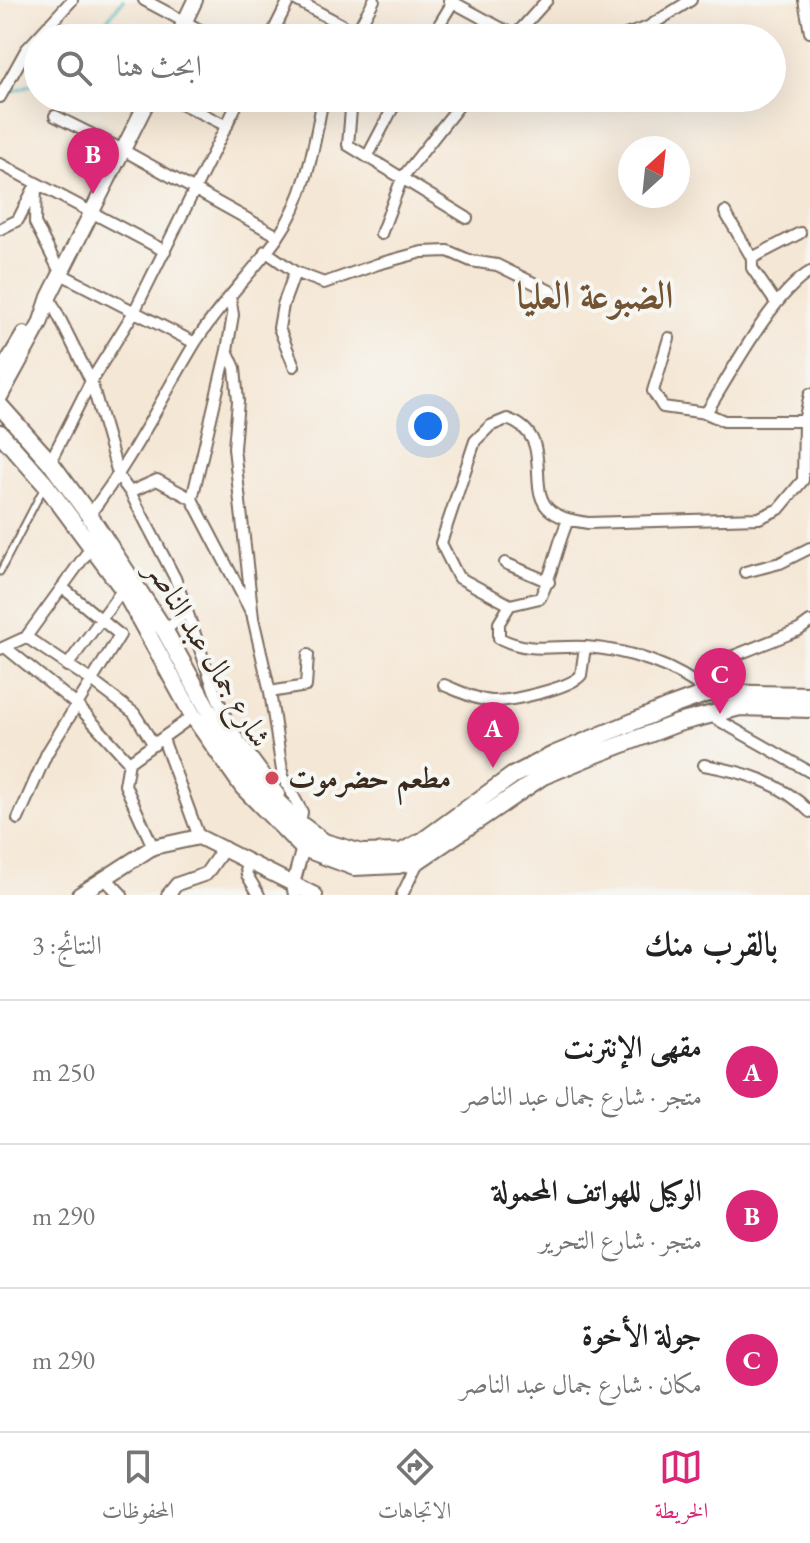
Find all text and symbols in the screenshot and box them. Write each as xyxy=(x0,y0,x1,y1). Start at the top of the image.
search box xyxy=(24,24,786,112)
icon: search xyxy=(52,46,96,90)
text: ابحث هنا xyxy=(116,46,202,85)
pin: B xyxy=(67,128,119,194)
north arrow xyxy=(618,136,690,208)
district label: الضبوعة العليا xyxy=(516,270,674,320)
your location xyxy=(408,406,448,446)
street label: شارع جمال عبد الناصر xyxy=(132,551,281,757)
pin: C xyxy=(694,648,746,714)
pin: A xyxy=(467,702,519,768)
place label: مطعم حضرموت xyxy=(288,758,451,805)
marker: مطعم حضرموت xyxy=(263,769,281,787)
text: بالقرب منك xyxy=(644,921,778,965)
text: النتائج: 3 xyxy=(32,928,102,962)
text: مقهى الإنترنت xyxy=(563,1027,702,1066)
text: 250 m xyxy=(32,1055,95,1089)
text: A xyxy=(743,1055,761,1089)
text: متجر · شارع جمال عبد الناصر xyxy=(462,1079,702,1113)
text: الوكيل للهواتف المحمولة xyxy=(492,1171,702,1210)
text: 290 m xyxy=(32,1199,95,1233)
text: B xyxy=(744,1199,760,1233)
text: متجر · شارع التحرير xyxy=(539,1223,702,1257)
text: جولة الأخوة xyxy=(582,1315,702,1354)
text: 290 m xyxy=(32,1343,95,1377)
text: C xyxy=(743,1343,761,1377)
text: مكان · شارع جمال عبد الناصر xyxy=(460,1367,702,1401)
tab: المحفوظات xyxy=(102,1445,174,1532)
tab: الاتجاهات xyxy=(378,1445,451,1532)
tab: الخريطة xyxy=(655,1445,708,1532)

